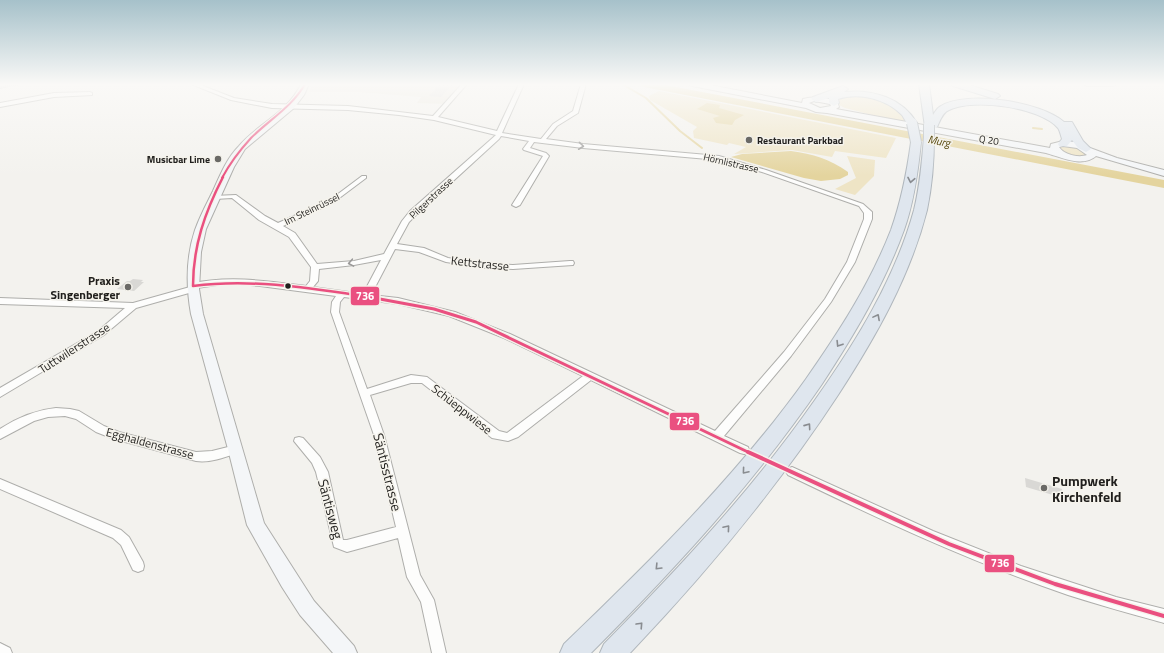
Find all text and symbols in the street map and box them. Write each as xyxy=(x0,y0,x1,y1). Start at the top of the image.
water label: Murg xyxy=(926,131,953,151)
street label: Q 20 xyxy=(978,131,1000,149)
place label: Restaurant Parkbad xyxy=(757,133,843,148)
marker: Restaurant Parkbad xyxy=(744,135,754,145)
one-way arrow xyxy=(578,141,584,150)
street label: Hörnlistrasse xyxy=(702,149,760,177)
place label: Musicbar Lime xyxy=(147,152,210,167)
marker: Musicbar Lime xyxy=(213,154,223,164)
street label: Pilgerstrasse xyxy=(406,174,456,222)
one-way arrow xyxy=(908,177,916,184)
street label: Im Steinrüssel xyxy=(282,189,342,229)
street label: Kettstrasse xyxy=(450,251,510,275)
one-way arrow xyxy=(348,259,354,267)
place label: Praxis Singenberger xyxy=(50,271,121,304)
unlabelled marker xyxy=(283,281,293,291)
marker: Praxis Singenberger xyxy=(123,282,133,292)
line badge: 736 xyxy=(350,286,380,306)
text: 736 xyxy=(356,288,374,304)
one-way arrow xyxy=(872,313,880,321)
street label: Tuttwilerstrasse xyxy=(34,318,114,378)
one-way arrow xyxy=(837,340,844,347)
street label: Schüeppwiese xyxy=(428,379,496,439)
line badge: 736 xyxy=(669,412,700,431)
text: 736 xyxy=(676,413,694,429)
street label: Egghaldenstrasse xyxy=(104,422,196,464)
one-way arrow xyxy=(803,424,810,431)
street label: Säntisstrasse xyxy=(368,431,408,513)
one-way arrow xyxy=(743,466,750,474)
place label: Pumpwerk Kirchenfeld xyxy=(1052,470,1122,507)
street label: Säntisweg xyxy=(313,477,349,541)
marker: Pumpwerk Kirchenfeld xyxy=(1039,483,1049,493)
one-way arrow xyxy=(722,526,729,533)
line badge: 736 xyxy=(984,554,1015,573)
text: 736 xyxy=(991,555,1009,571)
one-way arrow xyxy=(656,563,663,570)
one-way arrow xyxy=(635,622,643,630)

